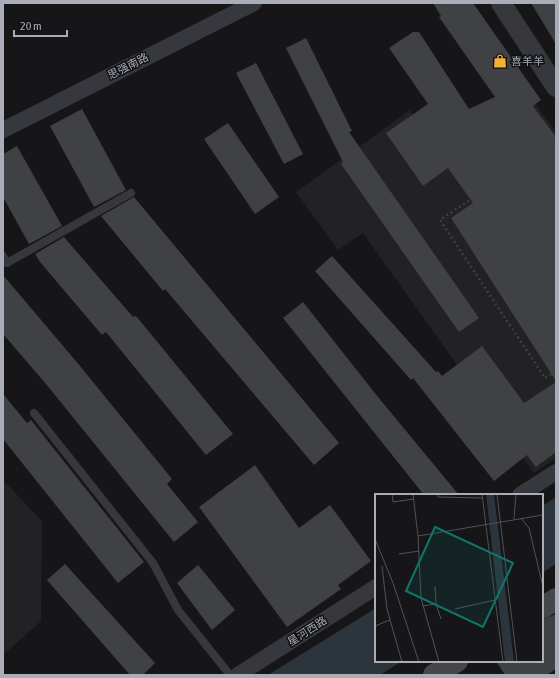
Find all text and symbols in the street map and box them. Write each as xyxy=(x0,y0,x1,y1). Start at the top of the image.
scale bar xyxy=(14,12,67,38)
text: 20 m xyxy=(20,19,42,33)
street label: 思强南路 xyxy=(106,51,150,81)
shop icon: 喜羊羊 xyxy=(492,53,508,69)
place label: 喜羊羊 xyxy=(511,55,544,67)
inset map xyxy=(375,494,543,662)
street label: 星河西路 xyxy=(285,614,329,648)

